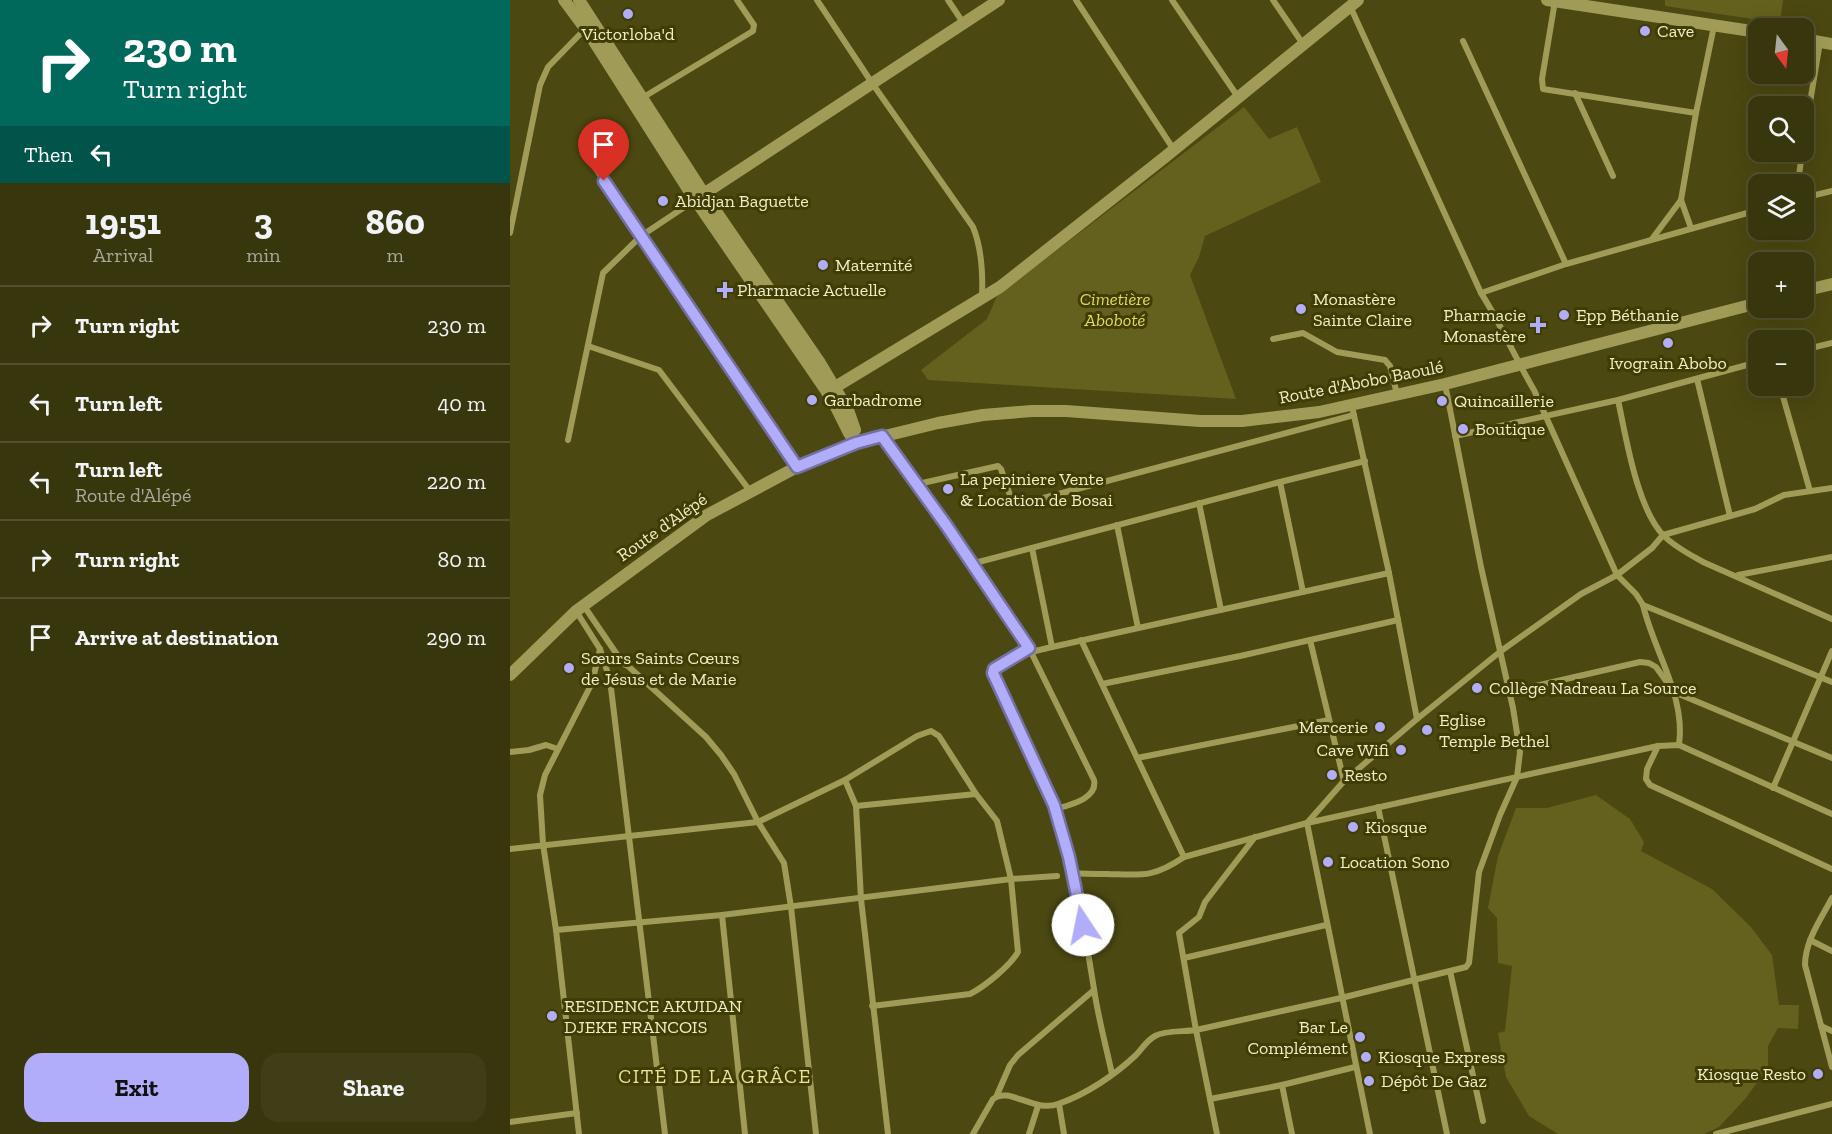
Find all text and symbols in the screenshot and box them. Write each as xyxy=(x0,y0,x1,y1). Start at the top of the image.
marker: Victorloba'd xyxy=(621,7,635,21)
north arrow xyxy=(1748,18,1814,84)
map controls xyxy=(1748,18,1814,396)
place label: Cave xyxy=(1657,20,1694,42)
text: 230 m xyxy=(123,22,237,73)
place label: Victorloba'd xyxy=(580,23,675,45)
icon: right xyxy=(24,24,102,102)
marker: Cave xyxy=(1638,24,1652,38)
text: Turn right xyxy=(123,73,247,105)
button: search xyxy=(1748,96,1814,162)
pin xyxy=(578,119,629,181)
icon: arrive xyxy=(587,128,620,161)
icon: left xyxy=(85,138,118,171)
text: Then xyxy=(24,141,73,168)
button: layers xyxy=(1748,174,1814,240)
place label: Abidjan Baguette xyxy=(675,190,809,212)
marker: Abidjan Baguette xyxy=(656,194,670,208)
text: 19:51 xyxy=(85,200,161,243)
text: 3 xyxy=(254,200,273,243)
text: 860 xyxy=(366,200,425,243)
text: Arrival xyxy=(93,243,153,267)
text: min xyxy=(246,243,280,267)
text: m xyxy=(387,243,404,267)
button: + xyxy=(1748,252,1814,318)
place label: Maternité xyxy=(835,254,913,276)
marker: Maternité xyxy=(816,258,830,272)
place label: Pharmacie Actuelle xyxy=(737,279,886,301)
marker: Pharmacie Actuelle xyxy=(718,283,732,297)
park label: Cimetière Aboboté xyxy=(1080,288,1150,331)
place label: Monastère Sainte Claire xyxy=(1313,288,1412,331)
marker: Monastère Sainte Claire xyxy=(1294,302,1308,316)
place label: Pharmacie Monastère xyxy=(1443,304,1526,347)
place label: Epp Béthanie xyxy=(1576,304,1679,326)
marker: Epp Béthanie xyxy=(1557,308,1571,322)
icon: right xyxy=(24,309,57,342)
text: Turn right xyxy=(75,312,179,339)
text: 230 m xyxy=(427,312,486,339)
marker: Pharmacie Monastère xyxy=(1531,318,1545,332)
button: − xyxy=(1748,330,1814,396)
marker: Ivograin Abobo xyxy=(1661,336,1675,350)
place label: Ivograin Abobo xyxy=(1609,352,1727,374)
street label: Route d'Abobo Baoulé xyxy=(1277,355,1445,409)
icon: left xyxy=(24,387,57,420)
place label: Garbadrome xyxy=(824,389,922,411)
text: Turn left xyxy=(75,390,162,417)
text: 40 m xyxy=(437,390,486,417)
place label: Quincaillerie xyxy=(1454,390,1554,412)
marker: Garbadrome xyxy=(805,393,819,407)
marker: Quincaillerie xyxy=(1435,394,1449,408)
place label: Boutique xyxy=(1475,418,1545,440)
marker: Boutique xyxy=(1456,422,1470,436)
text: Turn left xyxy=(75,456,162,483)
icon: left xyxy=(24,465,57,498)
text: 220 m xyxy=(427,468,486,495)
place label: La pepiniere Vente & Location de Bosai xyxy=(960,468,1113,511)
marker: La pepiniere Vente & Location de Bosai xyxy=(941,482,955,496)
text: Route d'Alépé xyxy=(75,483,191,507)
street label: Route d'Alépé xyxy=(613,488,711,566)
icon: right xyxy=(24,543,57,576)
text: Turn right xyxy=(75,546,179,573)
text: 80 m xyxy=(438,546,486,573)
icon: arrive xyxy=(24,621,57,654)
text: Arrive at destination xyxy=(75,624,278,651)
text: 290 m xyxy=(426,624,486,651)
place label: Sœurs Saints Cœurs de Jésus et de Marie xyxy=(581,647,740,690)
marker: Sœurs Saints Cœurs de Jésus et de Marie xyxy=(562,661,576,675)
place label: Collège Nadreau La Source xyxy=(1489,677,1697,699)
marker: Collège Nadreau La Source xyxy=(1470,681,1484,695)
place label: Eglise Temple Bethel xyxy=(1439,709,1550,752)
place label: Mercerie xyxy=(1299,716,1368,738)
marker: Mercerie xyxy=(1373,720,1387,734)
marker: Eglise Temple Bethel xyxy=(1420,723,1434,737)
place label: Cave Wifi xyxy=(1316,739,1389,761)
marker: Cave Wifi xyxy=(1394,743,1408,757)
place label: Resto xyxy=(1344,764,1387,786)
marker: Resto xyxy=(1325,768,1339,782)
place label: Kiosque xyxy=(1365,816,1427,838)
marker: Kiosque xyxy=(1346,820,1360,834)
place label: Location Sono xyxy=(1340,851,1450,873)
marker: Location Sono xyxy=(1321,855,1335,869)
position arrow xyxy=(1051,893,1115,957)
place label: RESIDENCE AKUIDAN DJEKE FRANCOIS xyxy=(564,995,742,1038)
marker: RESIDENCE AKUIDAN DJEKE FRANCOIS xyxy=(545,1009,559,1023)
place label: Bar Le Complément xyxy=(1247,1016,1348,1059)
marker: Bar Le Complément xyxy=(1353,1030,1367,1044)
place label: Kiosque Express xyxy=(1378,1046,1506,1068)
marker: Kiosque Express xyxy=(1359,1050,1373,1064)
button: Exit xyxy=(24,1053,249,1122)
button: Share xyxy=(261,1053,486,1122)
place label: Kiosque Resto xyxy=(1697,1063,1806,1085)
district label: CITÉ DE LA GRÂCE xyxy=(618,1064,812,1088)
marker: Kiosque Resto xyxy=(1811,1067,1825,1081)
place label: Dépôt De Gaz xyxy=(1381,1070,1487,1092)
marker: Dépôt De Gaz xyxy=(1362,1074,1376,1088)

